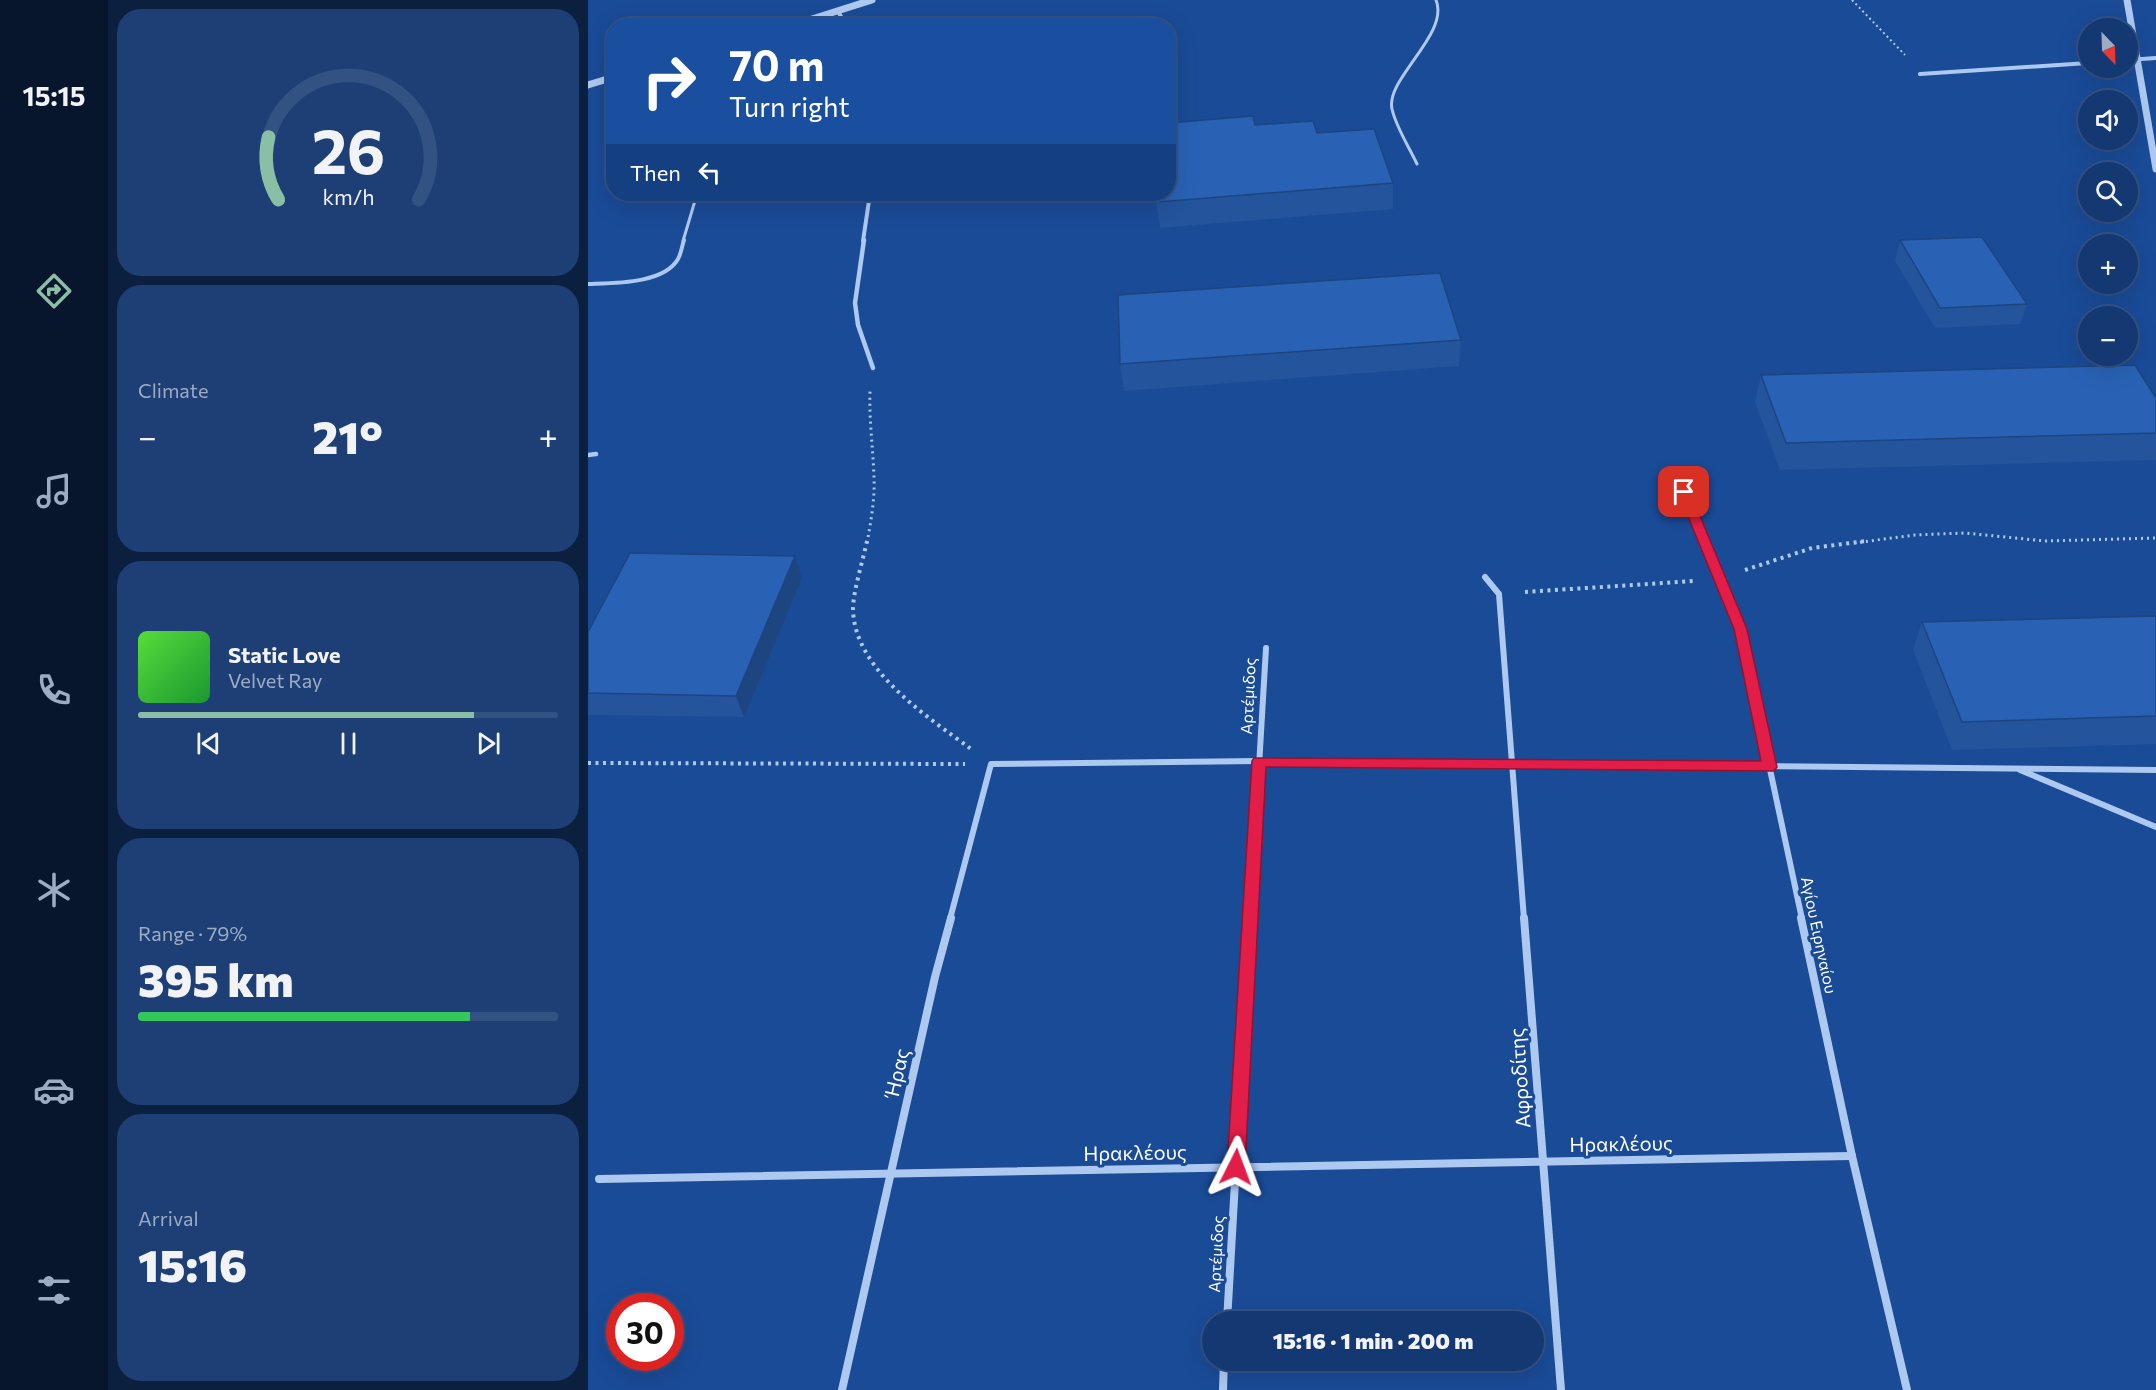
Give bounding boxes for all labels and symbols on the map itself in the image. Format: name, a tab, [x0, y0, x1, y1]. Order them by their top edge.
north arrow	[2078, 18, 2138, 78]
pin	[1658, 466, 1709, 517]
street label: Αρτέμιδος	[1236, 657, 1259, 735]
street label: Αγίου Ειρηναίου	[1798, 875, 1841, 995]
street label: Αφροδίτης	[1504, 1027, 1534, 1129]
street label: Ήρας	[878, 1046, 913, 1102]
street label: Ηρακλέους	[1569, 1130, 1673, 1156]
position arrow	[1204, 1135, 1268, 1199]
street label: Ηρακλέους	[1083, 1139, 1187, 1165]
street label: Αρτέμιδος	[1204, 1215, 1227, 1293]
speed limit sign: 30	[606, 1293, 684, 1371]

